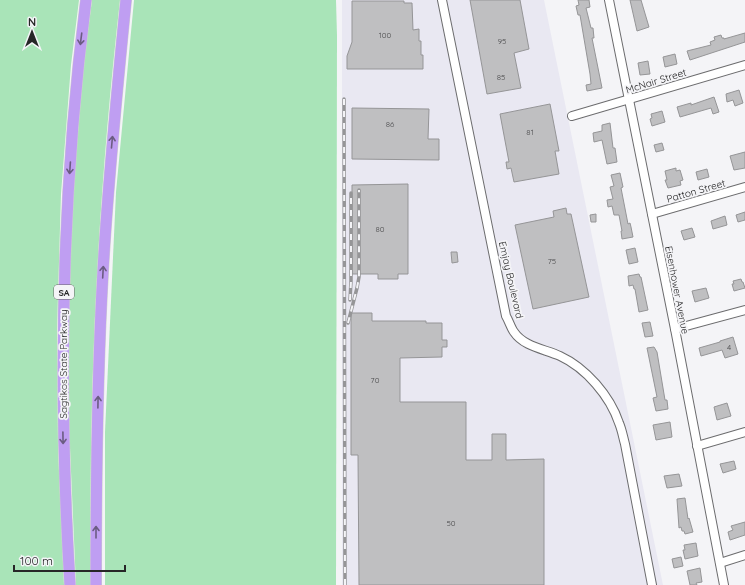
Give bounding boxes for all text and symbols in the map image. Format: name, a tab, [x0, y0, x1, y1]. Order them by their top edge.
north arrow	[12, 12, 52, 52]
text: N	[28, 15, 36, 29]
house number: 100	[379, 30, 391, 40]
one-way arrow	[77, 32, 85, 45]
house number: 95	[498, 36, 506, 46]
street label: McNair Street	[624, 65, 689, 96]
house number: 85	[497, 72, 505, 82]
house number: 86	[386, 119, 395, 129]
house number: 81	[526, 127, 534, 137]
one-way arrow	[109, 136, 116, 149]
one-way arrow	[66, 161, 73, 174]
street label: Patton Street	[665, 176, 727, 206]
house number: 80	[375, 224, 385, 234]
street label: Emjay Boulevard	[496, 240, 526, 320]
street label: Eisenhower Avenue	[662, 245, 692, 336]
house number: 75	[548, 256, 556, 266]
one-way arrow	[100, 266, 107, 279]
road number: SA	[54, 285, 74, 299]
street label: Sagtikos State Parkway	[57, 309, 70, 419]
house number: 4	[727, 342, 731, 352]
house number: 70	[371, 375, 380, 385]
one-way arrow	[94, 396, 102, 409]
one-way arrow	[59, 431, 67, 444]
house number: 50	[446, 518, 456, 528]
one-way arrow	[92, 526, 100, 539]
scale bar	[14, 547, 125, 573]
text: 100 m	[20, 553, 53, 568]

